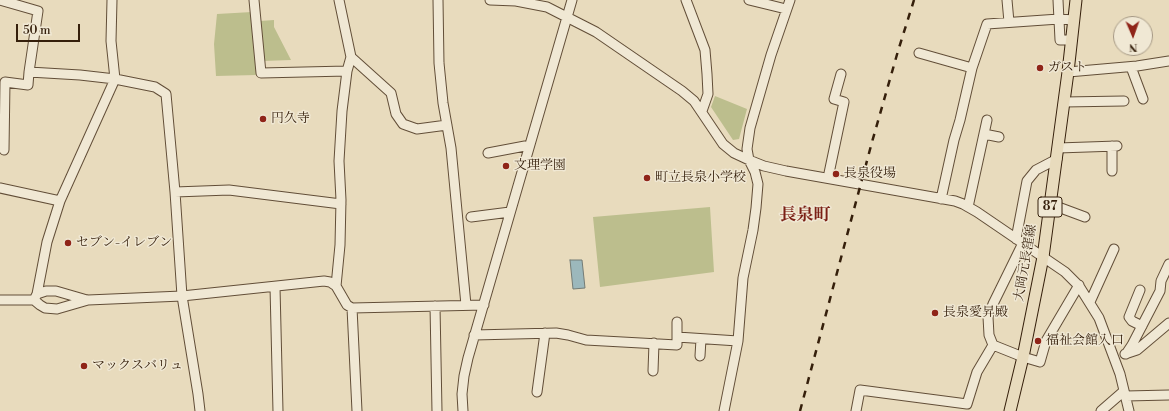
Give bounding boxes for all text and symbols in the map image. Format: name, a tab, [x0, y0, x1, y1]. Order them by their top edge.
scale bar	[18, 16, 82, 42]
north arrow	[1113, 16, 1153, 56]
text: 50 m	[23, 23, 51, 38]
text: N	[1129, 40, 1138, 54]
place label: ガスト	[1048, 60, 1087, 76]
marker: ガスト	[1035, 63, 1045, 73]
place label: 円久寺	[271, 111, 310, 127]
marker: 円久寺	[258, 114, 268, 124]
place label: 文理学園	[514, 158, 566, 174]
marker: 文理学園	[501, 161, 511, 171]
place label: 長泉役場	[844, 166, 896, 182]
marker: 長泉役場	[831, 169, 841, 179]
place label: 町立長泉小学校	[655, 170, 746, 186]
marker: 町立長泉小学校	[642, 173, 652, 183]
road number: 87	[1038, 197, 1062, 217]
district label: 長泉町	[780, 206, 830, 226]
street label: 大岡元長窪線	[1012, 223, 1040, 303]
place label: セブン-イレブン	[76, 235, 172, 251]
marker: セブン-イレブン	[63, 238, 73, 248]
place label: 長泉愛昇殿	[943, 305, 1008, 321]
marker: 長泉愛昇殿	[930, 308, 940, 318]
place label: 福祉会館入口	[1046, 333, 1124, 349]
marker: 福祉会館入口	[1033, 336, 1043, 346]
place label: マックスバリュ	[92, 358, 183, 374]
marker: マックスバリュ	[79, 361, 89, 371]

